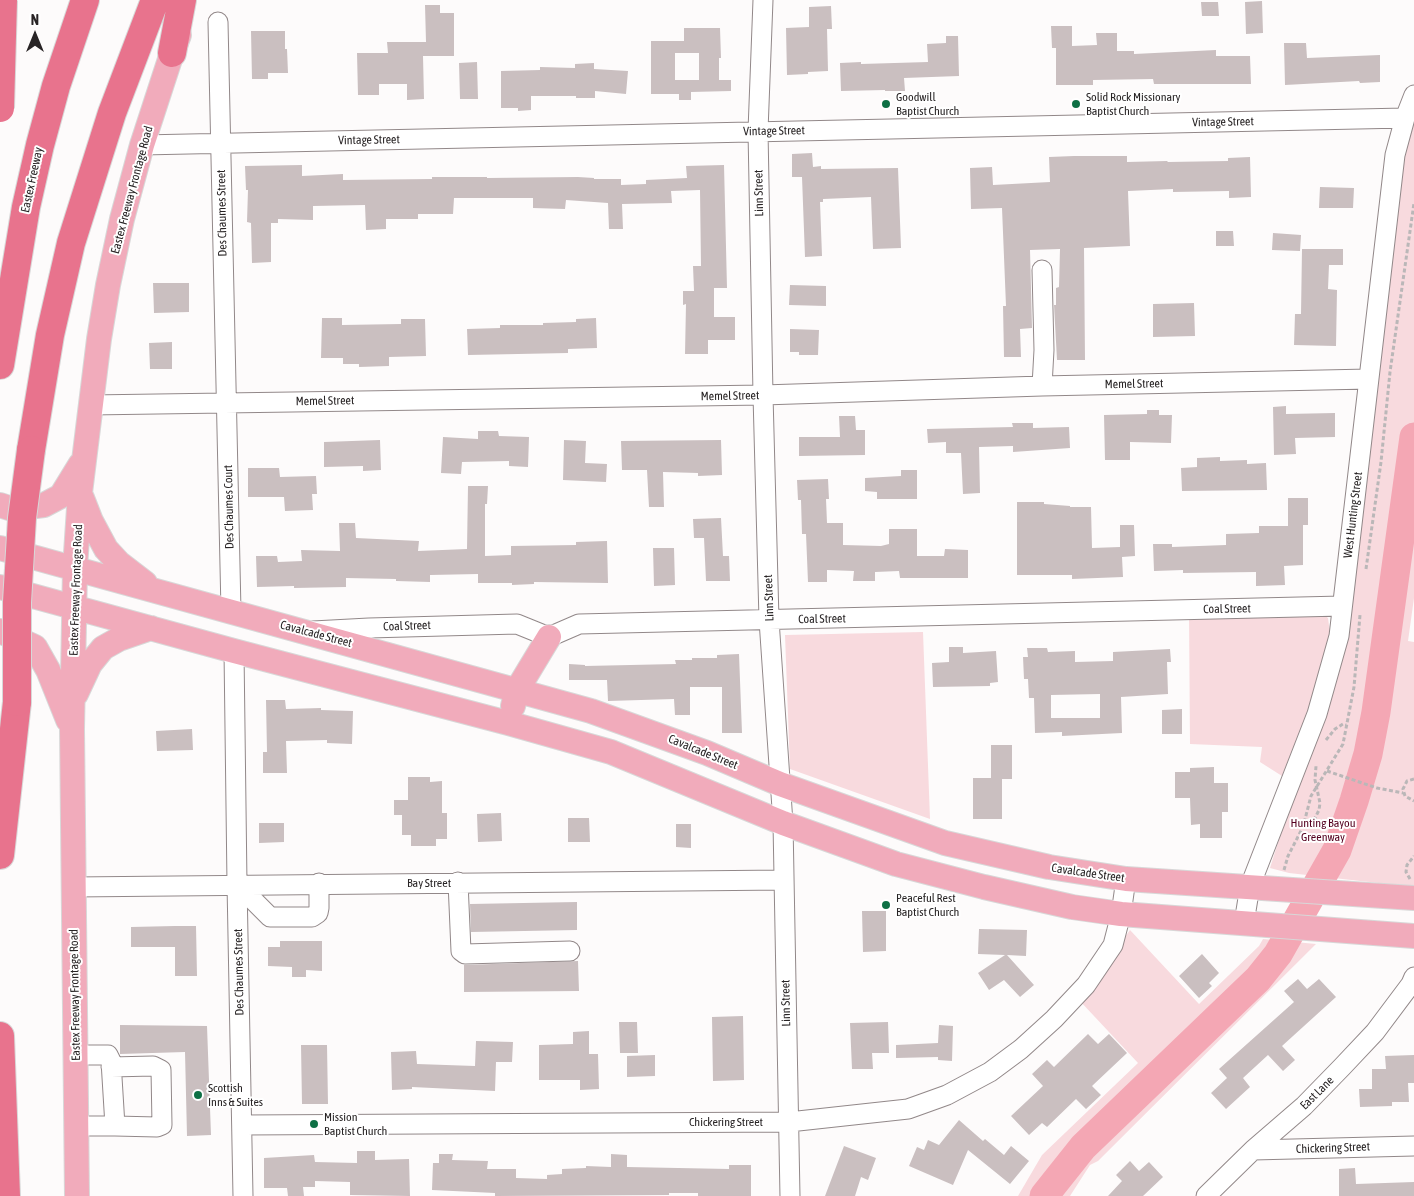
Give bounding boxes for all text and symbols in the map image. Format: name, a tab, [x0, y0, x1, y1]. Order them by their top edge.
north arrow	[10, 10, 60, 60]
text: N	[31, 12, 39, 28]
place label: Goodwill Baptist Church	[896, 90, 959, 118]
place label: Solid Rock Missionary Baptist Church	[1086, 90, 1181, 118]
marker: Goodwill Baptist Church	[880, 98, 892, 110]
marker: Solid Rock Missionary Baptist Church	[1070, 98, 1082, 110]
street label: Vintage Street	[1192, 114, 1254, 130]
street label: Vintage Street	[743, 123, 805, 139]
street label: Eastex Freeway Frontage Road	[108, 125, 156, 255]
street label: Vintage Street	[338, 132, 400, 148]
street label: Eastex Freeway	[18, 146, 46, 214]
street label: Des Chaumes Street	[214, 169, 230, 257]
street label: Linn Street	[751, 169, 767, 217]
street label: Memel Street	[1105, 376, 1163, 392]
street label: Memel Street	[701, 388, 759, 404]
street label: Memel Street	[296, 393, 354, 409]
street label: Des Chaumes Court	[221, 465, 237, 549]
street label: West Hunting Street	[1341, 471, 1365, 559]
street label: Eastex Freeway Frontage Road	[67, 524, 85, 656]
street label: Linn Street	[761, 574, 777, 622]
street label: Coal Street	[1203, 601, 1251, 617]
street label: Coal Street	[798, 611, 846, 627]
street label: Cavalcade Street	[279, 618, 353, 650]
street label: Coal Street	[383, 618, 431, 634]
street label: Cavalcade Street	[666, 732, 740, 772]
park label: Hunting Bayou Greenway	[1291, 816, 1355, 844]
street label: Cavalcade Street	[1051, 861, 1125, 885]
street label: Bay Street	[407, 876, 451, 890]
place label: Peaceful Rest Baptist Church	[896, 891, 959, 919]
marker: Peaceful Rest Baptist Church	[880, 899, 892, 911]
street label: Des Chaumes Street	[231, 928, 247, 1016]
street label: Eastex Freeway Frontage Road	[67, 929, 83, 1061]
street label: Linn Street	[778, 979, 794, 1027]
street label: East Lane	[1297, 1073, 1337, 1113]
place label: Scottish Inns & Suites	[208, 1081, 263, 1109]
marker: Scottish Inns & Suites	[192, 1089, 204, 1101]
place label: Mission Baptist Church	[324, 1110, 387, 1138]
street label: Chickering Street	[689, 1115, 763, 1129]
marker: Mission Baptist Church	[308, 1118, 320, 1130]
street label: Chickering Street	[1296, 1140, 1370, 1156]

